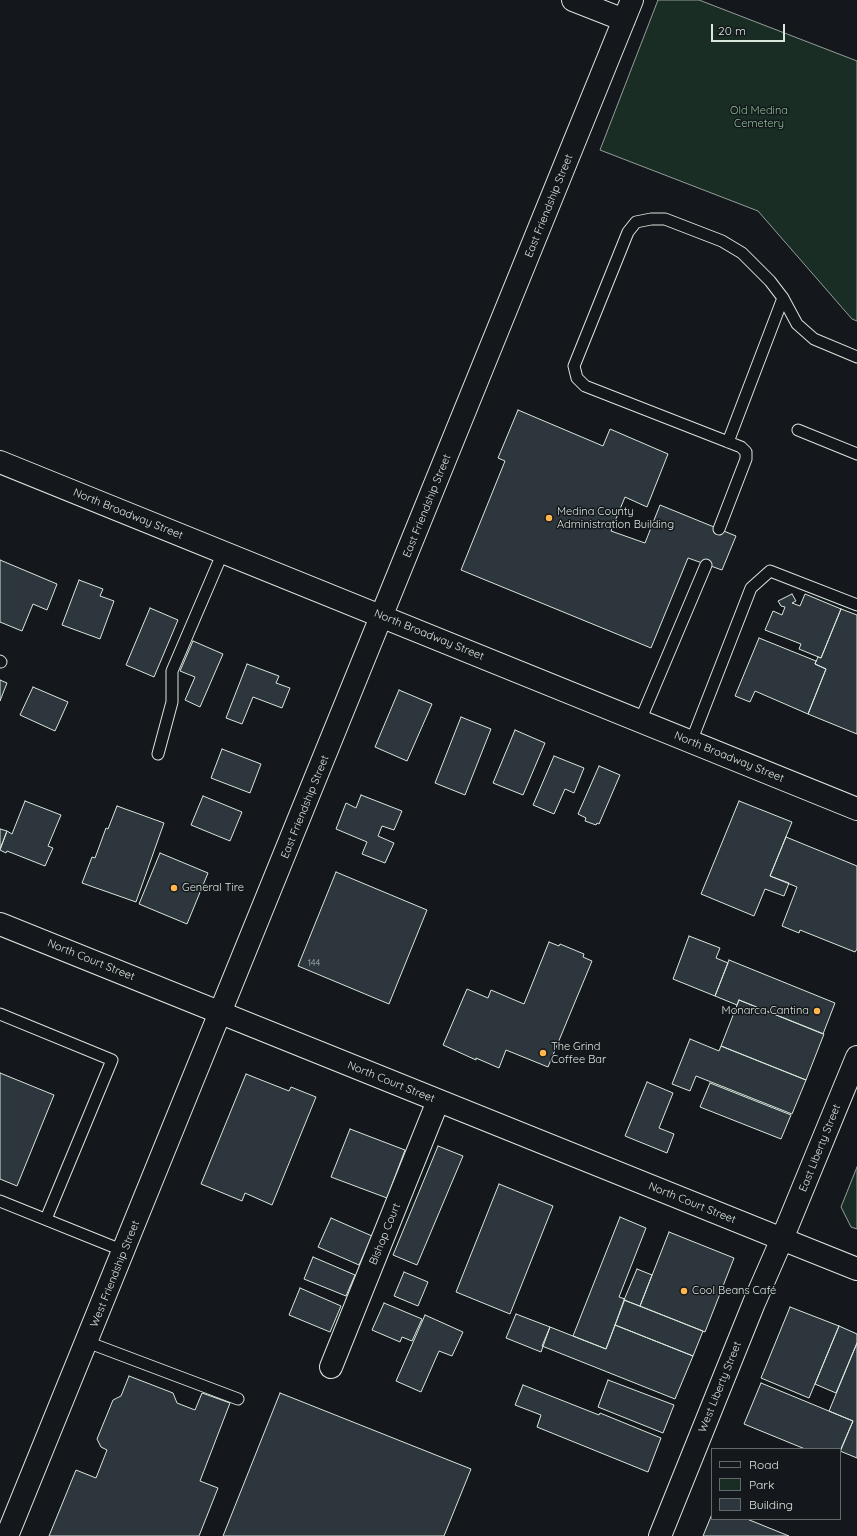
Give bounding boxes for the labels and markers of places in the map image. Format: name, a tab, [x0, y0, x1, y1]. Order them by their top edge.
place label: Medina County Administration Building	[557, 505, 674, 531]
marker: Medina County Administration Building	[544, 513, 554, 523]
place label: General Tire	[182, 881, 244, 895]
marker: General Tire	[169, 883, 179, 893]
place label: Monarca Cantina	[722, 1004, 809, 1018]
marker: Monarca Cantina	[812, 1006, 822, 1016]
place label: The Grind Coffee Bar	[551, 1040, 606, 1066]
marker: The Grind Coffee Bar	[538, 1048, 548, 1058]
place label: Cool Beans Café	[692, 1284, 776, 1298]
marker: Cool Beans Café	[679, 1286, 689, 1296]

